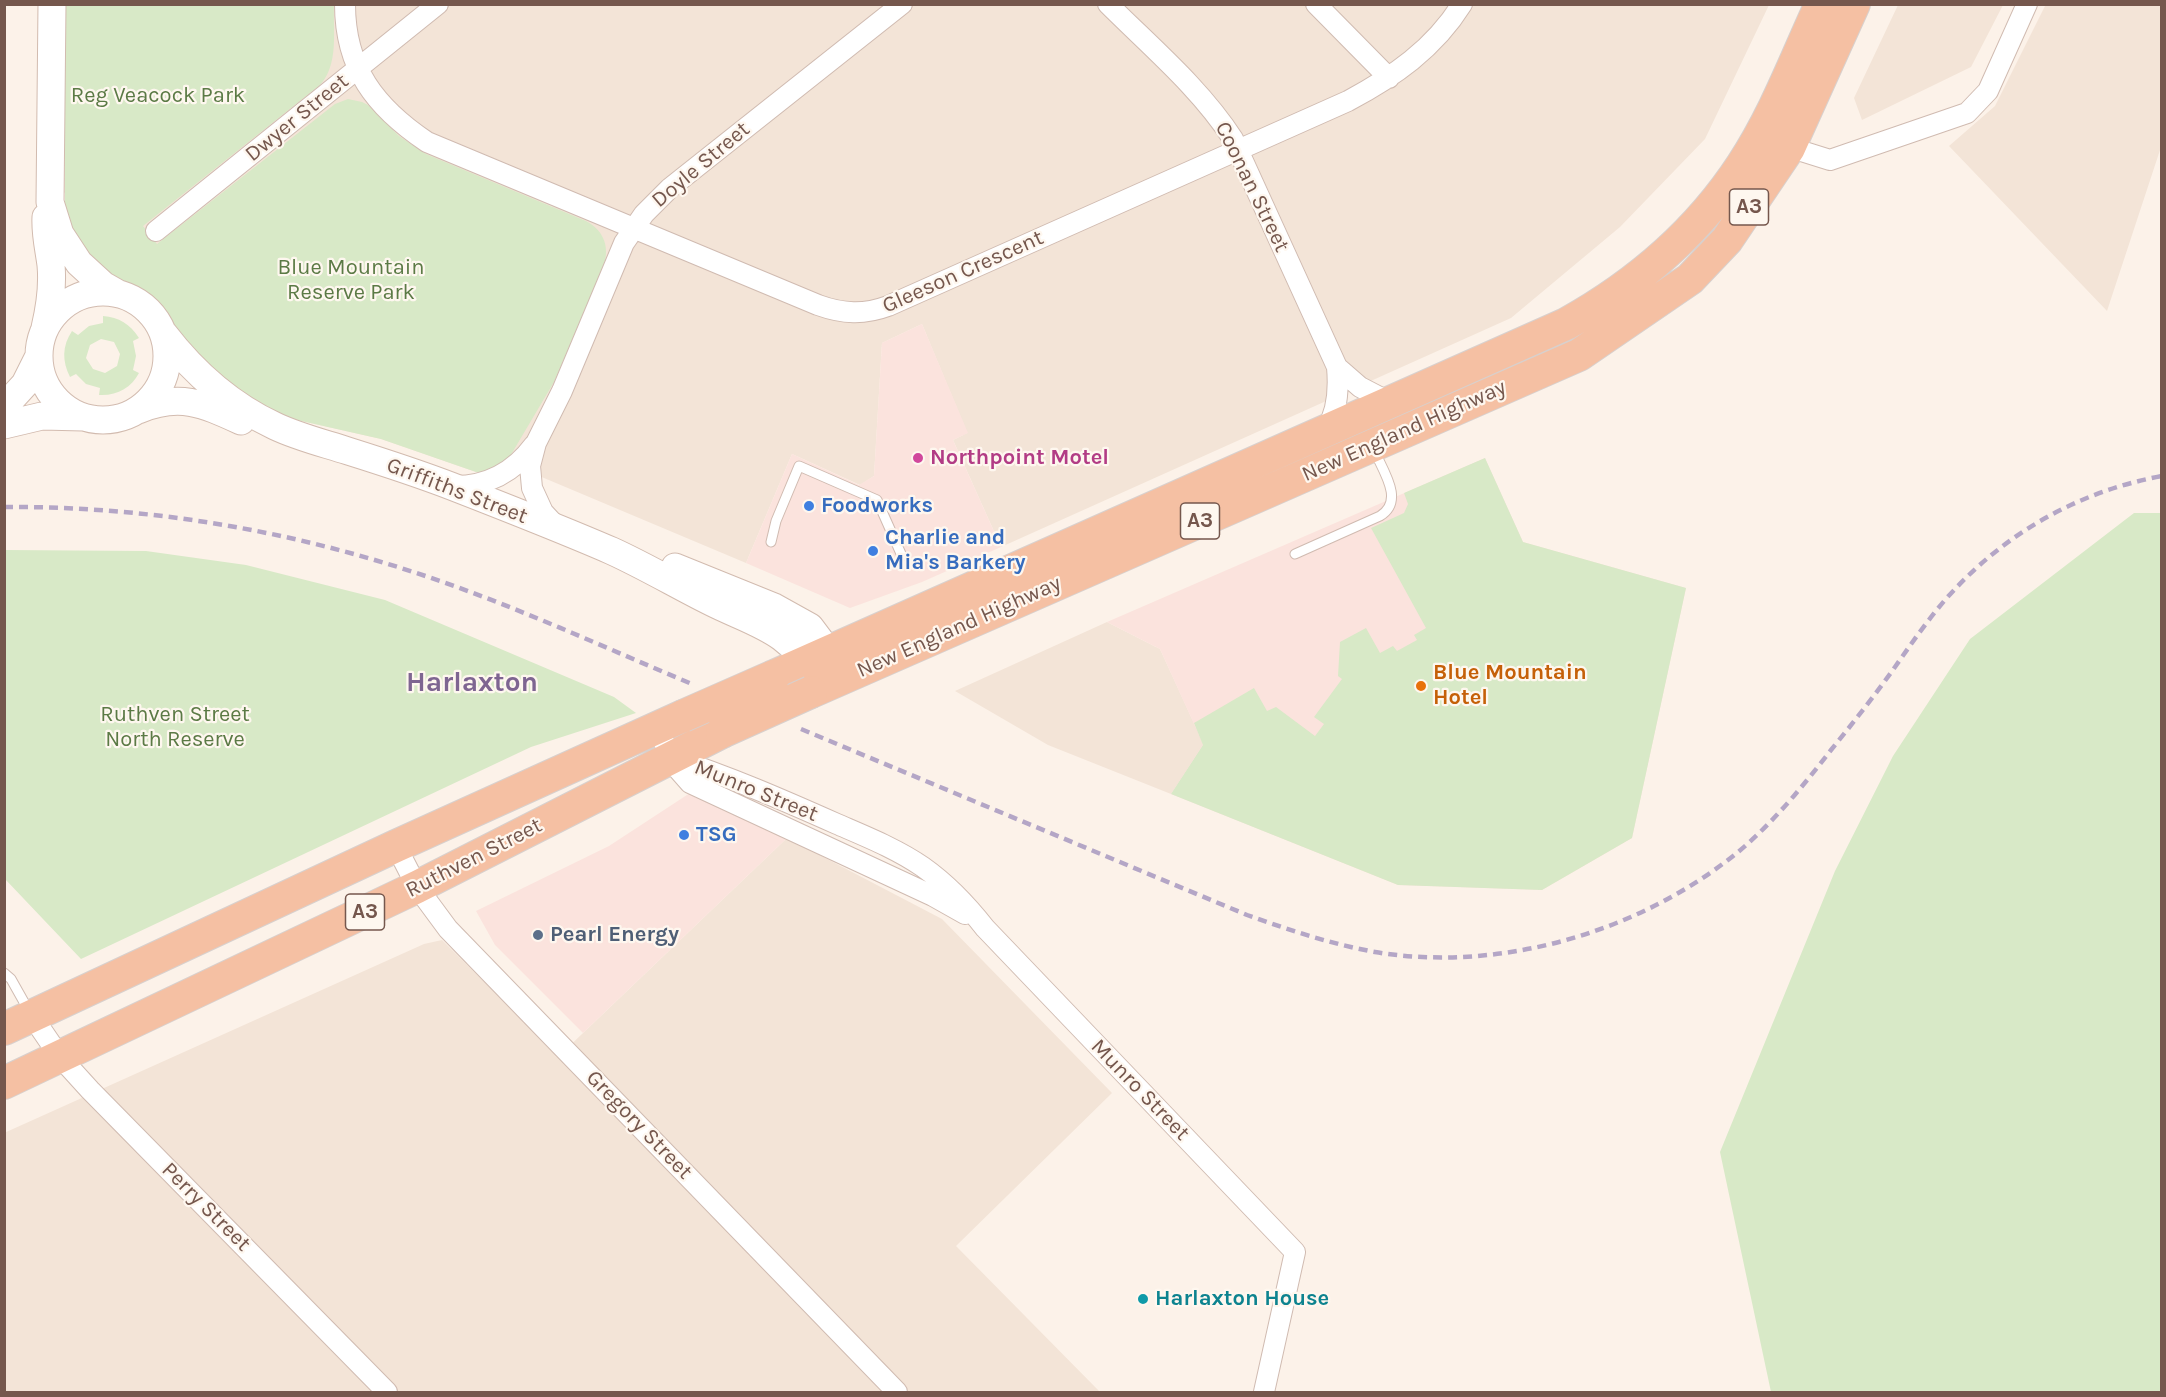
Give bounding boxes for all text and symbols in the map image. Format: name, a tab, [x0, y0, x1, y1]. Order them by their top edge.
street label: Dwyer Street	[240, 68, 354, 168]
park label: Reg Veacock Park	[71, 83, 245, 109]
street label: Doyle Street	[647, 116, 755, 214]
street label: Coonan Street	[1209, 117, 1295, 257]
road number: A3	[1730, 189, 1768, 225]
street label: Gleeson Crescent	[878, 225, 1048, 319]
park label: Blue Mountain Reserve Park	[277, 255, 425, 306]
street label: New England Highway	[1298, 374, 1510, 488]
place label: Northpoint Motel	[930, 445, 1109, 471]
marker: Northpoint Motel	[911, 451, 925, 465]
street label: Griffiths Street	[383, 452, 531, 530]
place label: Foodworks	[821, 493, 933, 519]
marker: Foodworks	[802, 499, 816, 513]
road number: A3	[1180, 503, 1220, 539]
place label: Charlie and Mia's Barkery	[885, 525, 1026, 576]
marker: Charlie and Mia's Barkery	[866, 544, 880, 558]
street label: New England Highway	[853, 570, 1065, 684]
place label: Blue Mountain Hotel	[1433, 660, 1587, 712]
district label: Harlaxton	[406, 666, 538, 700]
marker: Blue Mountain Hotel	[1414, 679, 1428, 693]
park label: Ruthven Street North Reserve	[100, 702, 250, 754]
street label: Munro Street	[690, 754, 822, 828]
street label: Ruthven Street	[401, 812, 547, 904]
place label: TSG	[696, 822, 737, 848]
marker: TSG	[677, 828, 691, 842]
road number: A3	[346, 894, 385, 930]
place label: Pearl Energy	[550, 922, 679, 948]
marker: Pearl Energy	[531, 928, 545, 942]
street label: Munro Street	[1085, 1034, 1195, 1146]
street label: Gregory Street	[580, 1065, 698, 1185]
street label: Perry Street	[156, 1157, 256, 1257]
place label: Harlaxton House	[1155, 1286, 1329, 1312]
marker: Harlaxton House	[1136, 1292, 1150, 1306]

